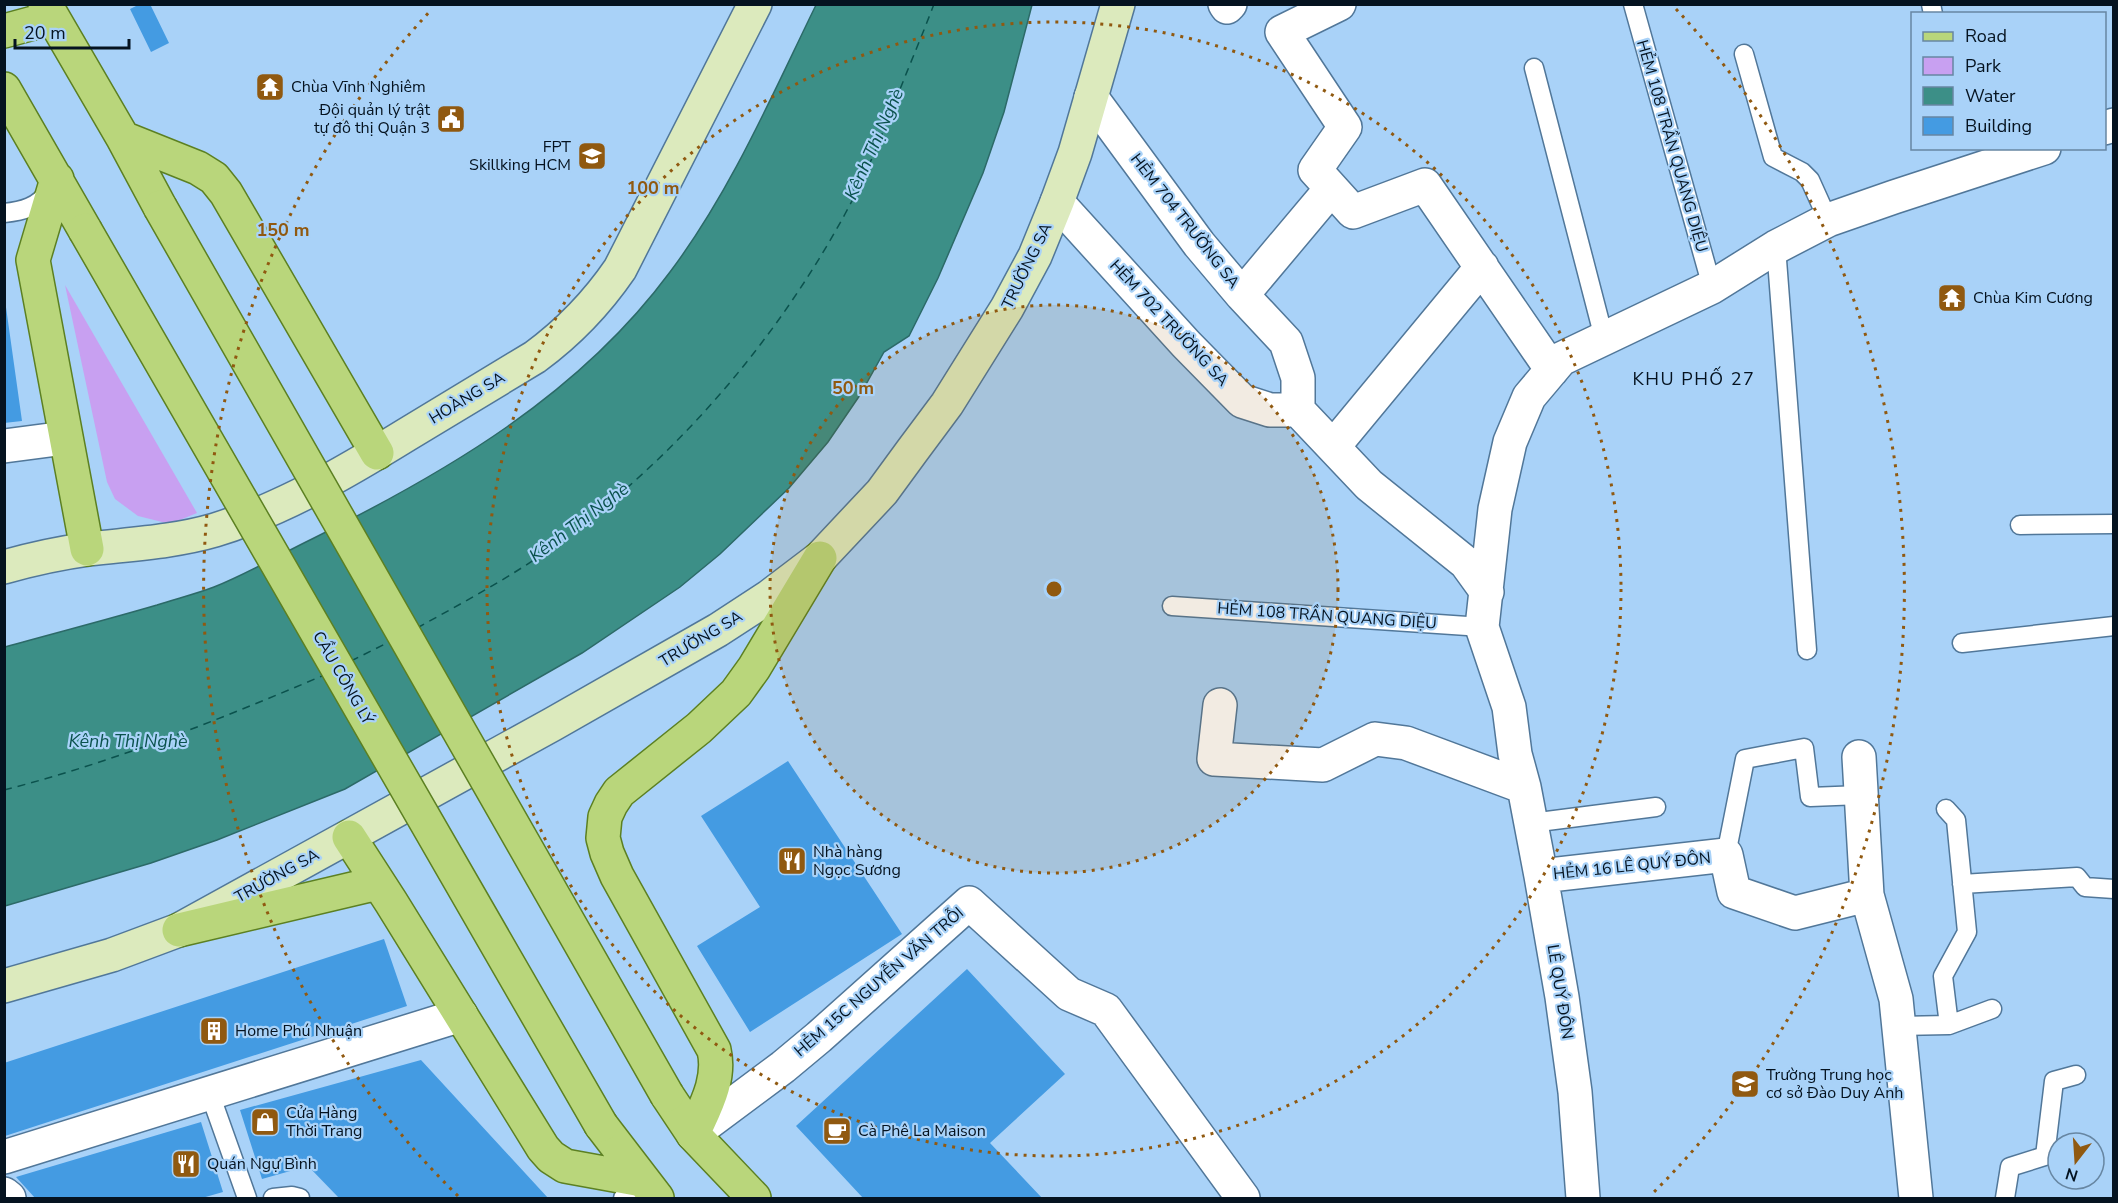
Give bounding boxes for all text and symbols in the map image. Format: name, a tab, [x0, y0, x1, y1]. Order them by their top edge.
scale bar	[15, 12, 129, 50]
legend	[1911, 12, 2106, 150]
text: 20 m	[24, 21, 66, 45]
text: Road	[1965, 24, 2007, 48]
street label: HẺM 108 TRẦN QUANG DIỆU	[1631, 37, 1714, 255]
text: Park	[1965, 54, 2002, 78]
temple icon: Chùa Vĩnh Nghiêm	[254, 71, 286, 103]
place label: Chùa Vĩnh Nghiêm	[291, 76, 426, 98]
water label: Kênh Thị Nghè	[839, 84, 909, 203]
text: Water	[1965, 84, 2016, 108]
place label: Đội quản lý trật tự đô thị Quận 3	[314, 99, 430, 139]
public building icon: Đội quản lý trật tự đô thị Quận 3	[435, 103, 467, 135]
text: Building	[1965, 114, 2032, 138]
place label: FPT Skillking HCM	[469, 136, 571, 176]
school or university icon: FPT Skillking HCM	[576, 140, 608, 172]
street label: HẺM 704 TRƯỜNG SA	[1125, 149, 1245, 293]
text: 100 m	[626, 176, 680, 200]
text: 150 m	[256, 218, 310, 242]
street label: TRƯỜNG SA	[997, 219, 1057, 313]
street label: HẺM 702 TRƯỜNG SA	[1105, 255, 1234, 391]
temple icon: Chùa Kim Cương	[1936, 282, 1968, 314]
place label: Chùa Kim Cương	[1973, 287, 2093, 309]
district label: KHU PHỐ 27	[1633, 366, 1755, 391]
street label: HOÀNG SA	[425, 367, 509, 429]
text: 50 m	[832, 376, 874, 400]
water label: Kênh Thị Nghè	[524, 476, 634, 567]
centre of rings	[1044, 579, 1064, 599]
street label: HẺM 108 TRẦN QUANG DIỆU	[1217, 596, 1438, 635]
street label: TRƯỜNG SA	[655, 605, 747, 672]
street label: CẦU CÔNG LÝ	[307, 627, 380, 729]
water label: Kênh Thị Nghè	[68, 729, 188, 753]
place label: Nhà hàng Ngọc Sương	[813, 841, 901, 881]
street label: TRƯỜNG SA	[231, 844, 323, 908]
restaurant icon: Nhà hàng Ngọc Sương	[776, 845, 808, 877]
street label: HẺM 16 LÊ QUÝ ĐÔN	[1552, 847, 1712, 885]
street label: HẺM 15C NGUYỄN VĂN TRỖI	[789, 901, 968, 1062]
street label: LÊ QUÝ ÐÔN	[1542, 943, 1578, 1041]
building icon: Home Phú Nhuận	[198, 1015, 230, 1047]
place label: Home Phú Nhuận	[235, 1020, 362, 1042]
place label: Trường Trung học cơ sở Đào Duy Anh	[1766, 1064, 1903, 1104]
school or university icon: Trường Trung học cơ sở Đào Duy Anh	[1729, 1068, 1761, 1100]
place label: Cửa Hàng Thời Trang	[286, 1102, 362, 1142]
shop icon: Cửa Hàng Thời Trang	[249, 1106, 281, 1138]
cafe icon: Cà Phê La Maison	[821, 1115, 853, 1147]
place label: Cà Phê La Maison	[858, 1120, 986, 1142]
north arrow	[2046, 1131, 2106, 1191]
restaurant icon: Quán Ngự Bình	[170, 1148, 202, 1180]
place label: Quán Ngự Bình	[207, 1153, 317, 1175]
text: N	[2063, 1162, 2081, 1187]

